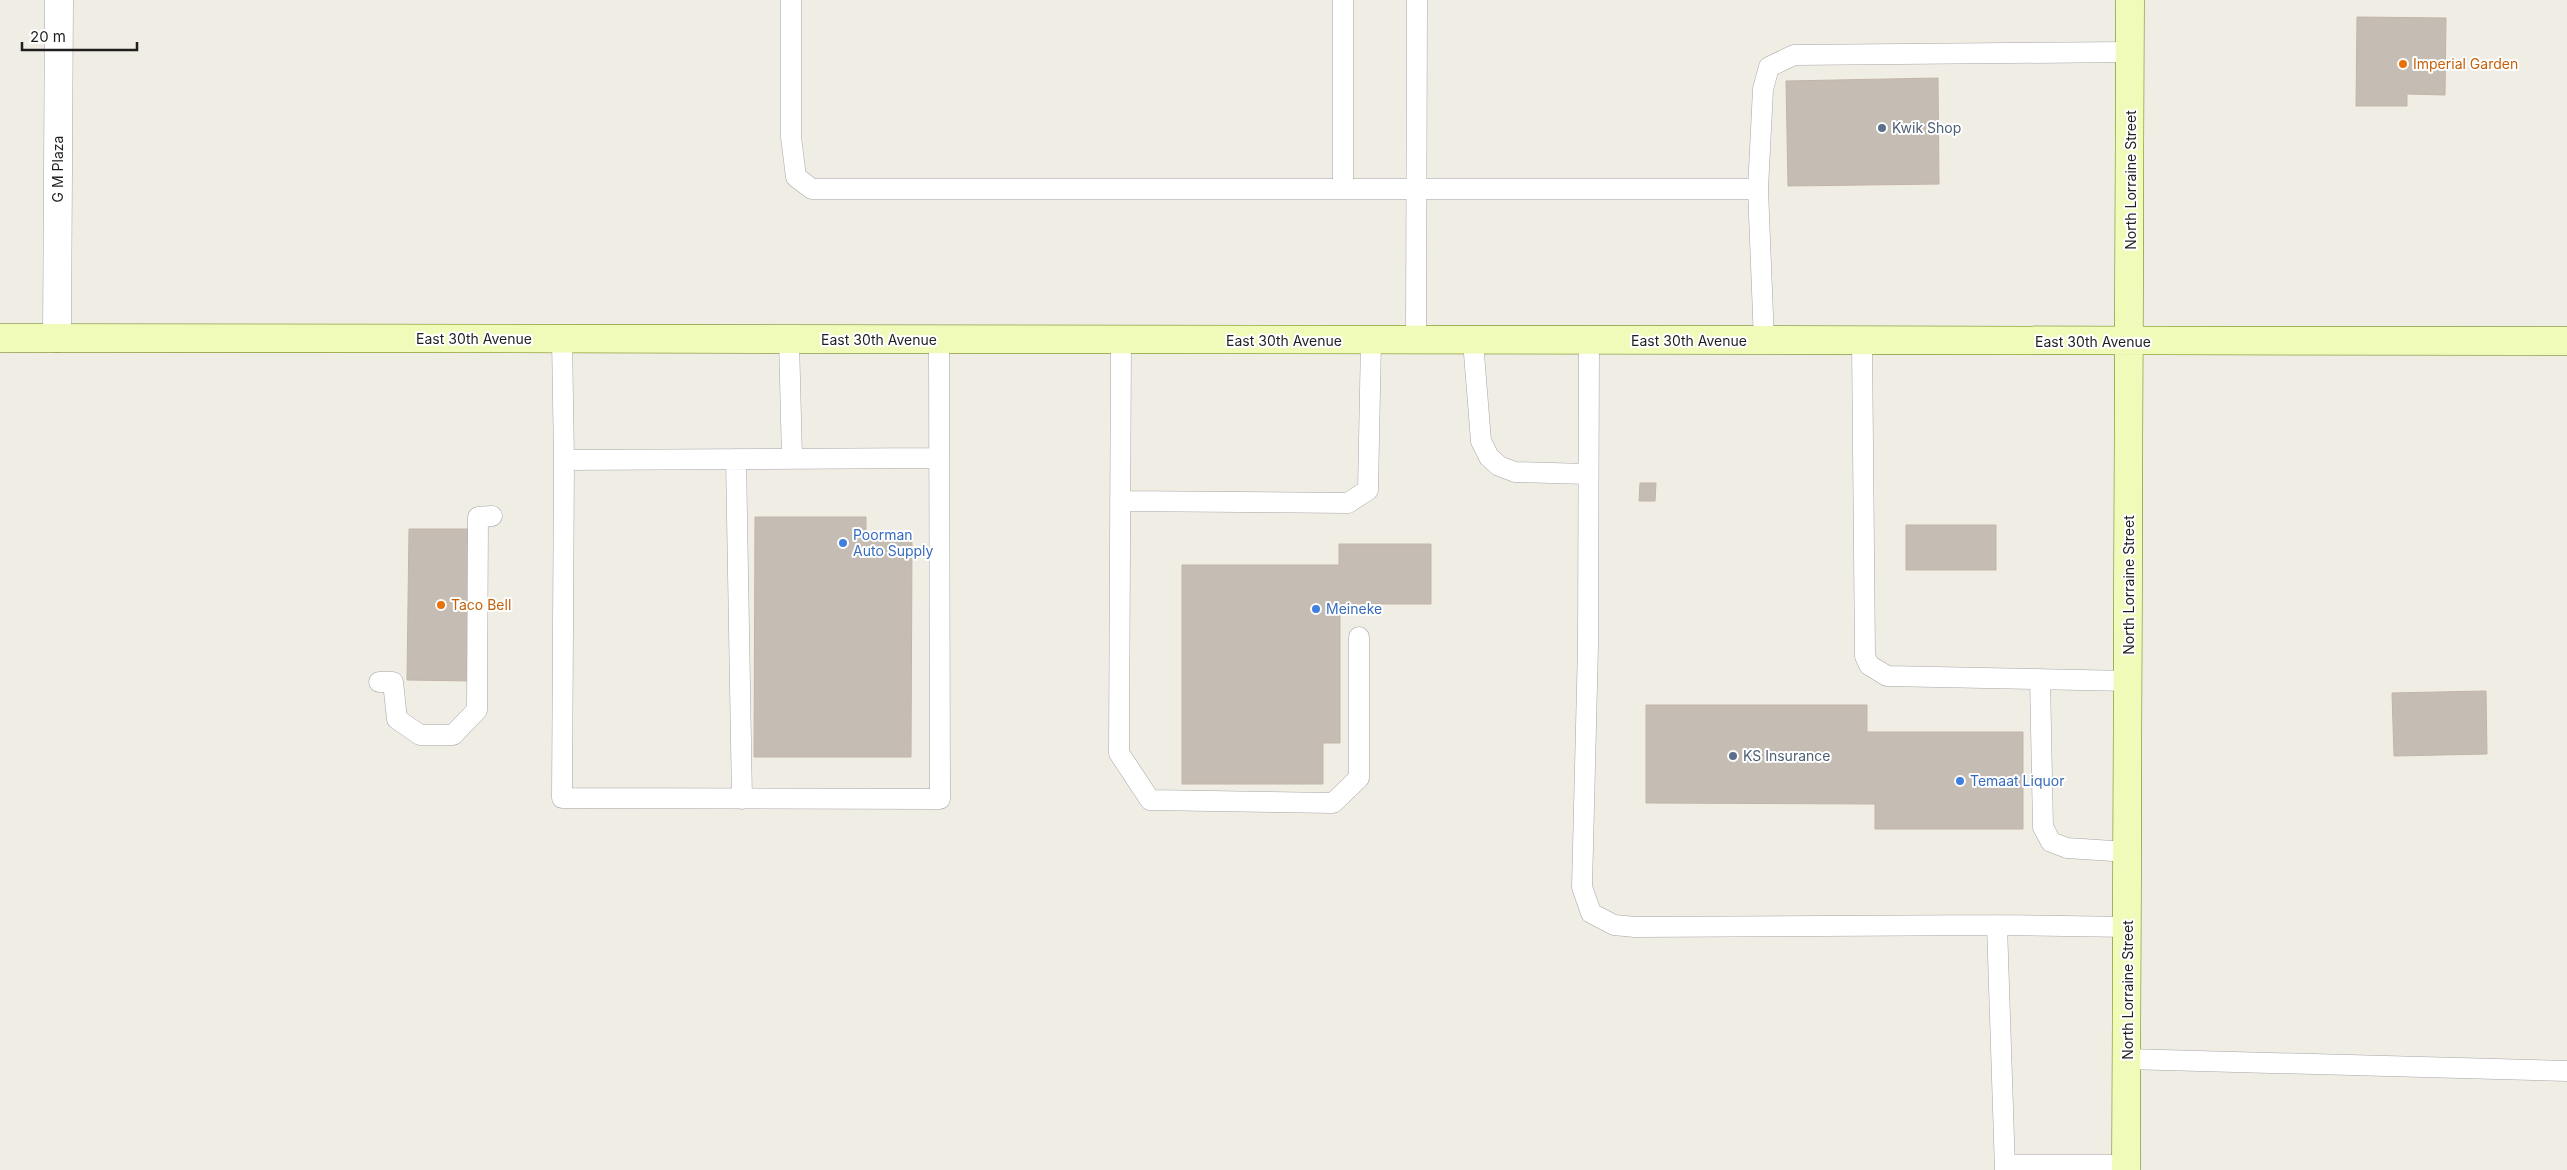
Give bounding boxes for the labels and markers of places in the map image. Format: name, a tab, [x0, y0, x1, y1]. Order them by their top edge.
place label: Imperial Garden	[2413, 55, 2518, 72]
marker: Imperial Garden	[2397, 58, 2409, 70]
place label: Kwik Shop	[1892, 119, 1961, 136]
marker: Kwik Shop	[1876, 122, 1888, 134]
place label: Poorman Auto Supply	[853, 526, 934, 559]
marker: Poorman Auto Supply	[837, 537, 849, 549]
place label: Taco Bell	[451, 596, 511, 613]
marker: Taco Bell	[435, 599, 447, 611]
place label: Meineke	[1326, 600, 1382, 617]
marker: Meineke	[1310, 603, 1322, 615]
place label: KS Insurance	[1743, 747, 1830, 764]
marker: KS Insurance	[1727, 750, 1739, 762]
place label: Temaat Liquor	[1970, 772, 2064, 789]
marker: Temaat Liquor	[1954, 775, 1966, 787]

